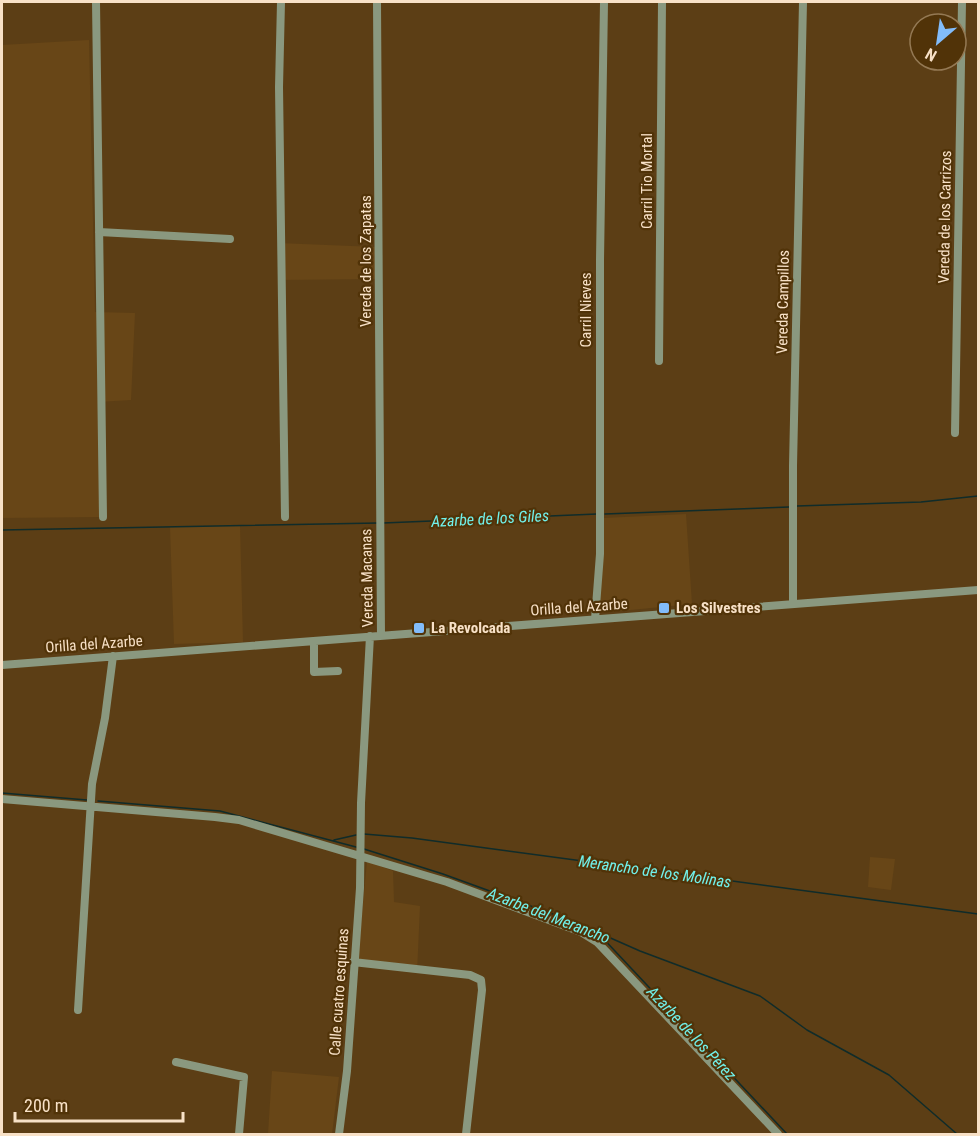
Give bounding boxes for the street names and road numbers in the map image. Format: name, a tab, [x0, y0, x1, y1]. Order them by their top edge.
street label: Carril Tio Mortal	[638, 133, 656, 229]
street label: Vereda de los Carrizos	[935, 150, 955, 284]
street label: Vereda de los Zapatas	[357, 195, 375, 327]
street label: Vereda Campillos	[773, 250, 793, 354]
street label: Carril Nieves	[577, 272, 595, 348]
street label: Vereda Macanas	[357, 528, 377, 627]
street label: Orilla del Azarbe	[530, 595, 628, 619]
street label: Orilla del Azarbe	[45, 632, 143, 656]
street label: Calle cuatro esquinas	[326, 928, 352, 1056]

